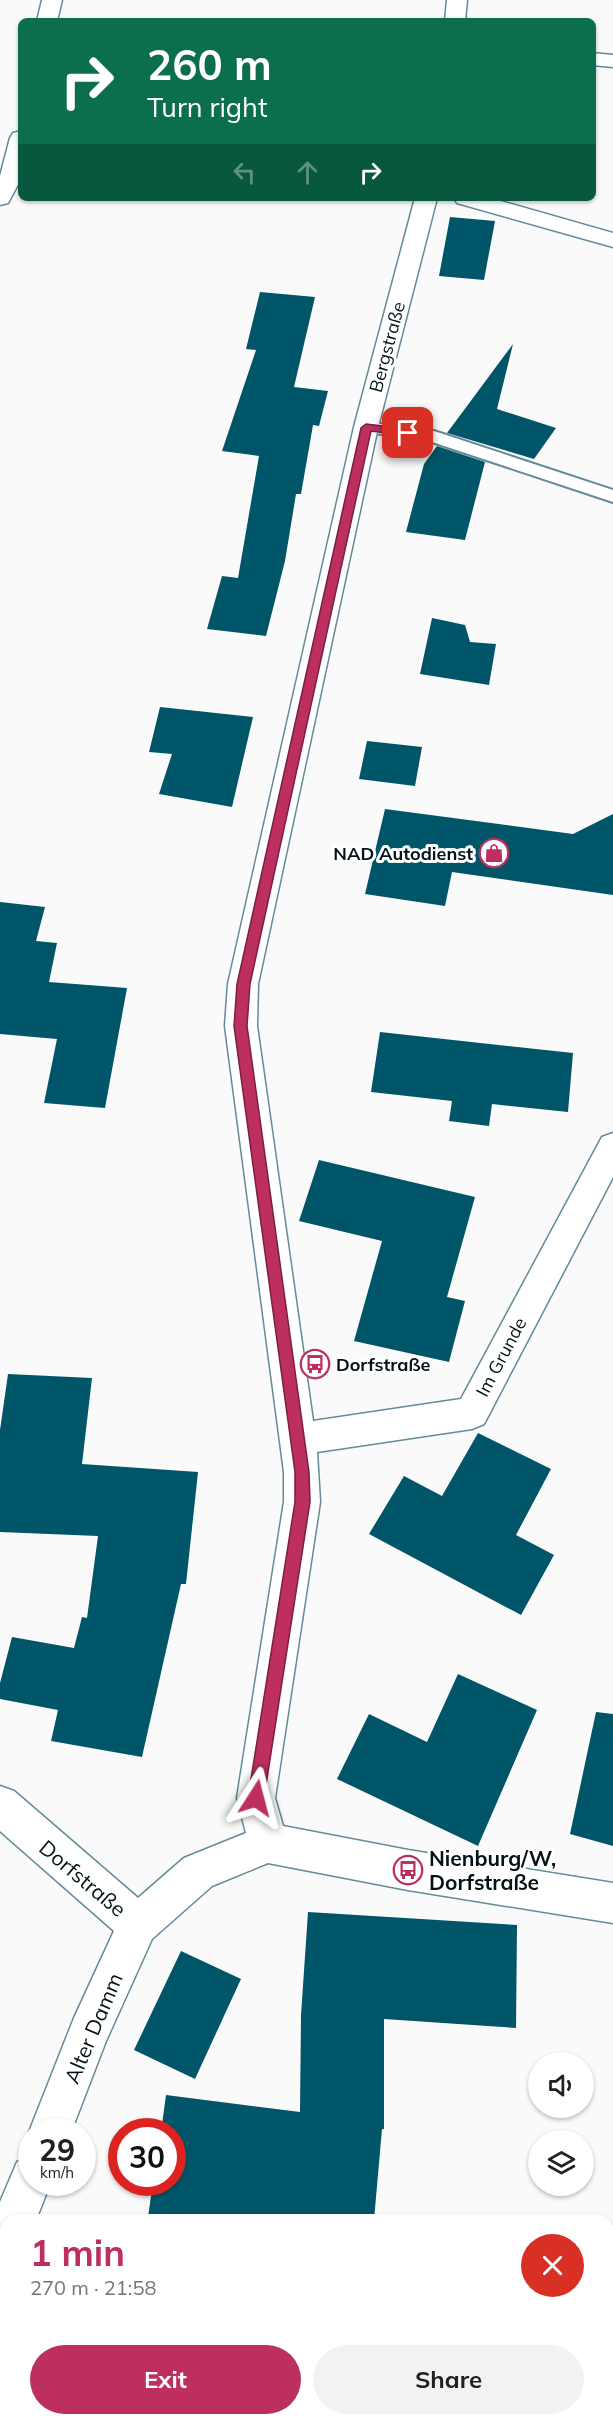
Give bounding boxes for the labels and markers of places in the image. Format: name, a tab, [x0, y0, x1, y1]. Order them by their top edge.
pin	[382, 407, 433, 458]
shop icon: NAD Autodienst	[478, 837, 510, 869]
place label: NAD Autodienst	[333, 842, 473, 865]
bus stop icon: Dorfstraße	[299, 1348, 331, 1380]
place label: Dorfstraße	[336, 1353, 431, 1376]
place label: Nienburg/W, Dorfstraße	[429, 1845, 556, 1895]
bus stop icon: Nienburg/W, Dorfstraße	[392, 1854, 424, 1886]

